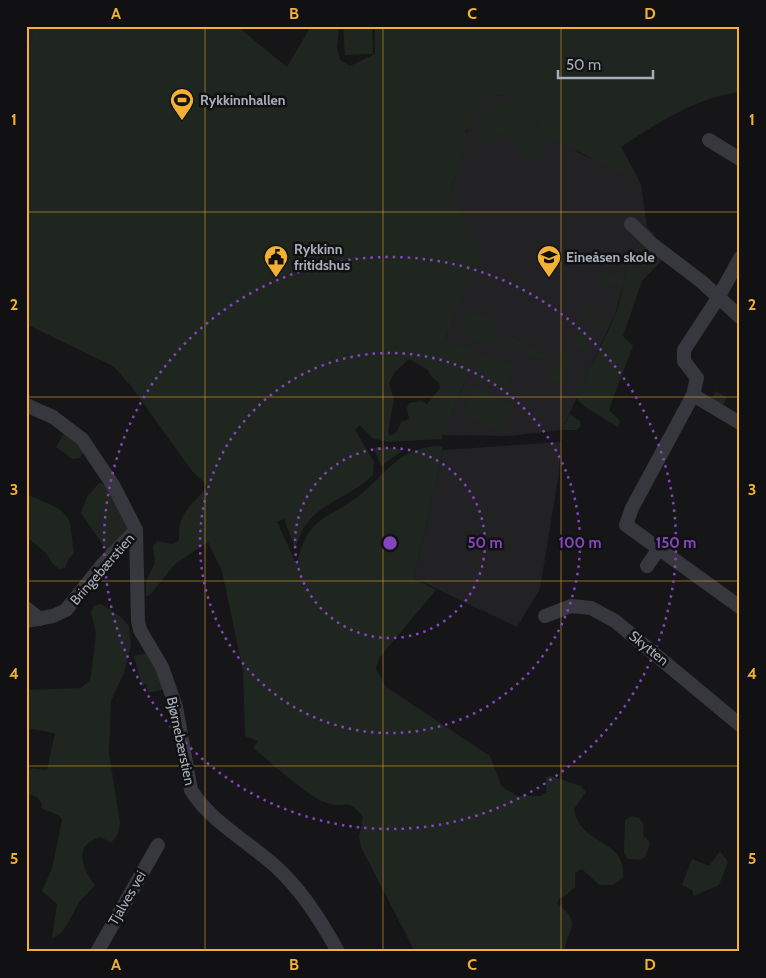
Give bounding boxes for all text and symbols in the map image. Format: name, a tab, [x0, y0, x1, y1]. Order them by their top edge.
text: A	[111, 4, 121, 23]
text: B	[289, 4, 299, 23]
text: C	[467, 4, 477, 23]
text: D	[644, 4, 656, 23]
scale bar	[558, 48, 654, 80]
text: 50 m	[566, 56, 601, 74]
sports icon: Rykkinnhallen	[169, 87, 195, 121]
place label: Rykkinnhallen	[200, 91, 285, 109]
text: 1	[11, 110, 17, 129]
text: 1	[749, 110, 755, 129]
place label: Rykkinn fritidshus	[294, 240, 350, 274]
public building icon: Rykkinn fritidshus	[263, 244, 289, 278]
school or university icon: Eineåsen skole	[536, 244, 562, 278]
place label: Eineåsen skole	[566, 248, 655, 266]
text: 2	[10, 295, 18, 314]
text: 2	[748, 295, 756, 314]
text: 3	[10, 480, 18, 499]
text: 3	[748, 480, 756, 499]
street label: Bringebærstien	[66, 529, 138, 609]
centre of rings	[381, 534, 399, 552]
text: 50 m	[467, 534, 503, 552]
text: 100 m	[558, 534, 602, 552]
text: 150 m	[656, 534, 696, 552]
street label: Skytten	[626, 627, 673, 670]
text: 4	[9, 664, 19, 683]
text: 4	[747, 664, 757, 683]
street label: Bjørnebærstien	[163, 695, 199, 787]
text: 5	[10, 849, 18, 868]
text: 5	[748, 849, 756, 868]
street label: Tjalves vei	[104, 867, 150, 928]
text: A	[111, 955, 121, 974]
text: B	[289, 955, 299, 974]
text: C	[467, 955, 477, 974]
text: D	[644, 955, 656, 974]

